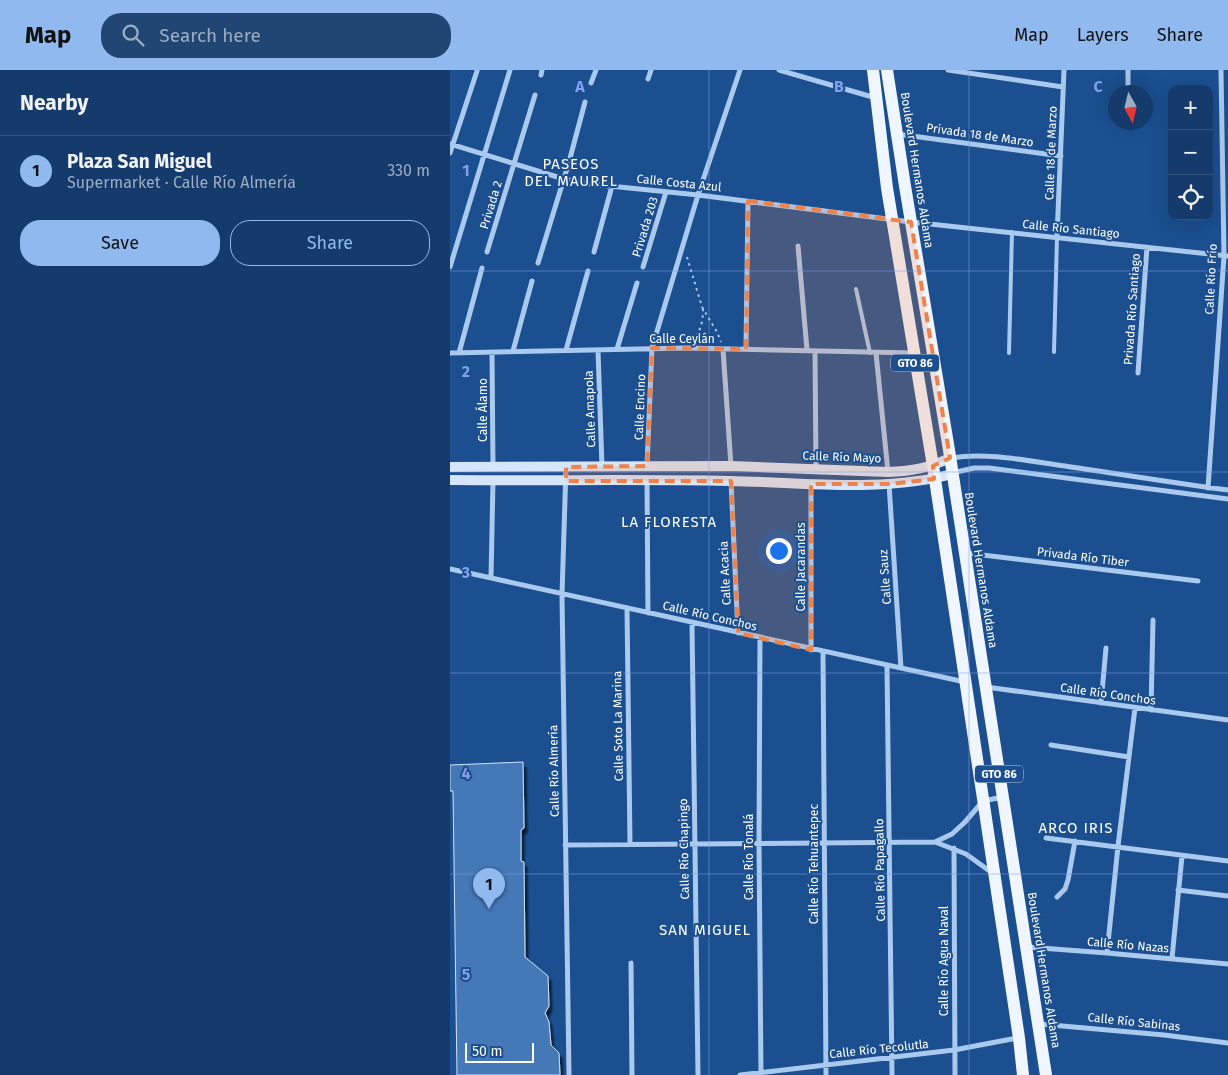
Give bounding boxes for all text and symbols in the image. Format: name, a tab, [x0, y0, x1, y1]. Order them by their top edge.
search box	[101, 13, 451, 58]
text: Map	[25, 21, 71, 49]
icon: search	[119, 21, 147, 49]
text: Search here	[159, 24, 261, 47]
text: Map	[1014, 24, 1049, 46]
text: Layers	[1077, 24, 1129, 46]
text: Share	[1157, 24, 1203, 46]
text: A	[574, 77, 585, 96]
text: B	[834, 77, 844, 96]
text: C	[1093, 77, 1103, 96]
north arrow	[1108, 85, 1153, 130]
map controls	[1168, 85, 1213, 220]
button: +	[1168, 85, 1213, 130]
text: Nearby	[20, 90, 88, 116]
street label: Boulevard Hermanos Aldama	[898, 91, 936, 249]
street label: Calle 18 de Marzo	[1042, 106, 1060, 200]
street label: Privada 18 de Marzo	[925, 121, 1035, 149]
button: −	[1168, 130, 1213, 175]
text: Plaza San Miguel	[67, 150, 212, 173]
district label: PASEOS DEL MAUREL	[524, 155, 618, 190]
text: 1	[32, 161, 40, 180]
text: 330 m	[387, 161, 430, 180]
text: 1	[462, 161, 470, 180]
street label: Calle Costa Azul	[636, 172, 723, 194]
text: Supermarket · Calle Río Almería	[67, 173, 296, 192]
button: locate	[1168, 175, 1213, 220]
street label: Privada 2	[477, 179, 505, 231]
street label: Privada 203	[629, 195, 661, 259]
street label: Calle Río Santiago	[1022, 217, 1120, 241]
button: Save	[20, 220, 220, 266]
button: Share	[230, 220, 430, 266]
street label: Calle Río Frío	[1202, 243, 1220, 315]
street label: Privada Río Santiago	[1121, 253, 1143, 365]
street label: Calle Ceylán	[649, 332, 715, 346]
road number: GTO 86	[891, 354, 939, 372]
text: 2	[462, 362, 470, 381]
street label: Calle Amapola	[582, 370, 598, 448]
street label: Calle Encino	[632, 374, 648, 440]
street label: Calle Álamo	[475, 378, 490, 442]
street label: Calle Río Mayo	[802, 449, 882, 465]
street label: Boulevard Hermanos Aldama	[962, 491, 1000, 649]
district label: LA FLORESTA	[621, 513, 717, 531]
street label: Calle Jacarandas	[794, 522, 808, 612]
your location	[766, 538, 792, 564]
street label: Calle Acacia	[716, 540, 734, 606]
street label: Privada Río Tiber	[1036, 544, 1130, 570]
street label: Calle Sauz	[876, 549, 894, 605]
text: 3	[461, 563, 470, 582]
street label: Calle Río Conchos	[661, 598, 759, 634]
street label: Calle Soto La Marina	[610, 671, 626, 781]
street label: Calle Río Conchos	[1059, 680, 1157, 708]
street label: Calle Río Almería	[546, 725, 562, 817]
text: 4	[461, 764, 471, 783]
road number: GTO 86	[975, 766, 1023, 782]
street label: Calle Río Chapingo	[676, 798, 692, 900]
street label: Calle Río Tehuantepec	[807, 804, 821, 924]
street label: Calle Río Tonalá	[742, 814, 756, 900]
street label: Calle Río Papagallo	[872, 818, 888, 922]
district label: ARCO IRIS	[1038, 819, 1114, 837]
pin: 1	[473, 868, 505, 909]
street label: Boulevard Hermanos Aldama	[1025, 891, 1063, 1049]
street label: Calle Río Agua Naval	[937, 905, 951, 1016]
district label: SAN MIGUEL	[659, 921, 751, 939]
street label: Calle Río Nazas	[1086, 934, 1170, 956]
text: 5	[462, 965, 471, 984]
street label: Calle Río Sabinas	[1087, 1010, 1181, 1034]
street label: Calle Río Tecolutla	[829, 1037, 929, 1061]
scale bar	[465, 1040, 534, 1063]
text: 50 m	[472, 1043, 503, 1060]

